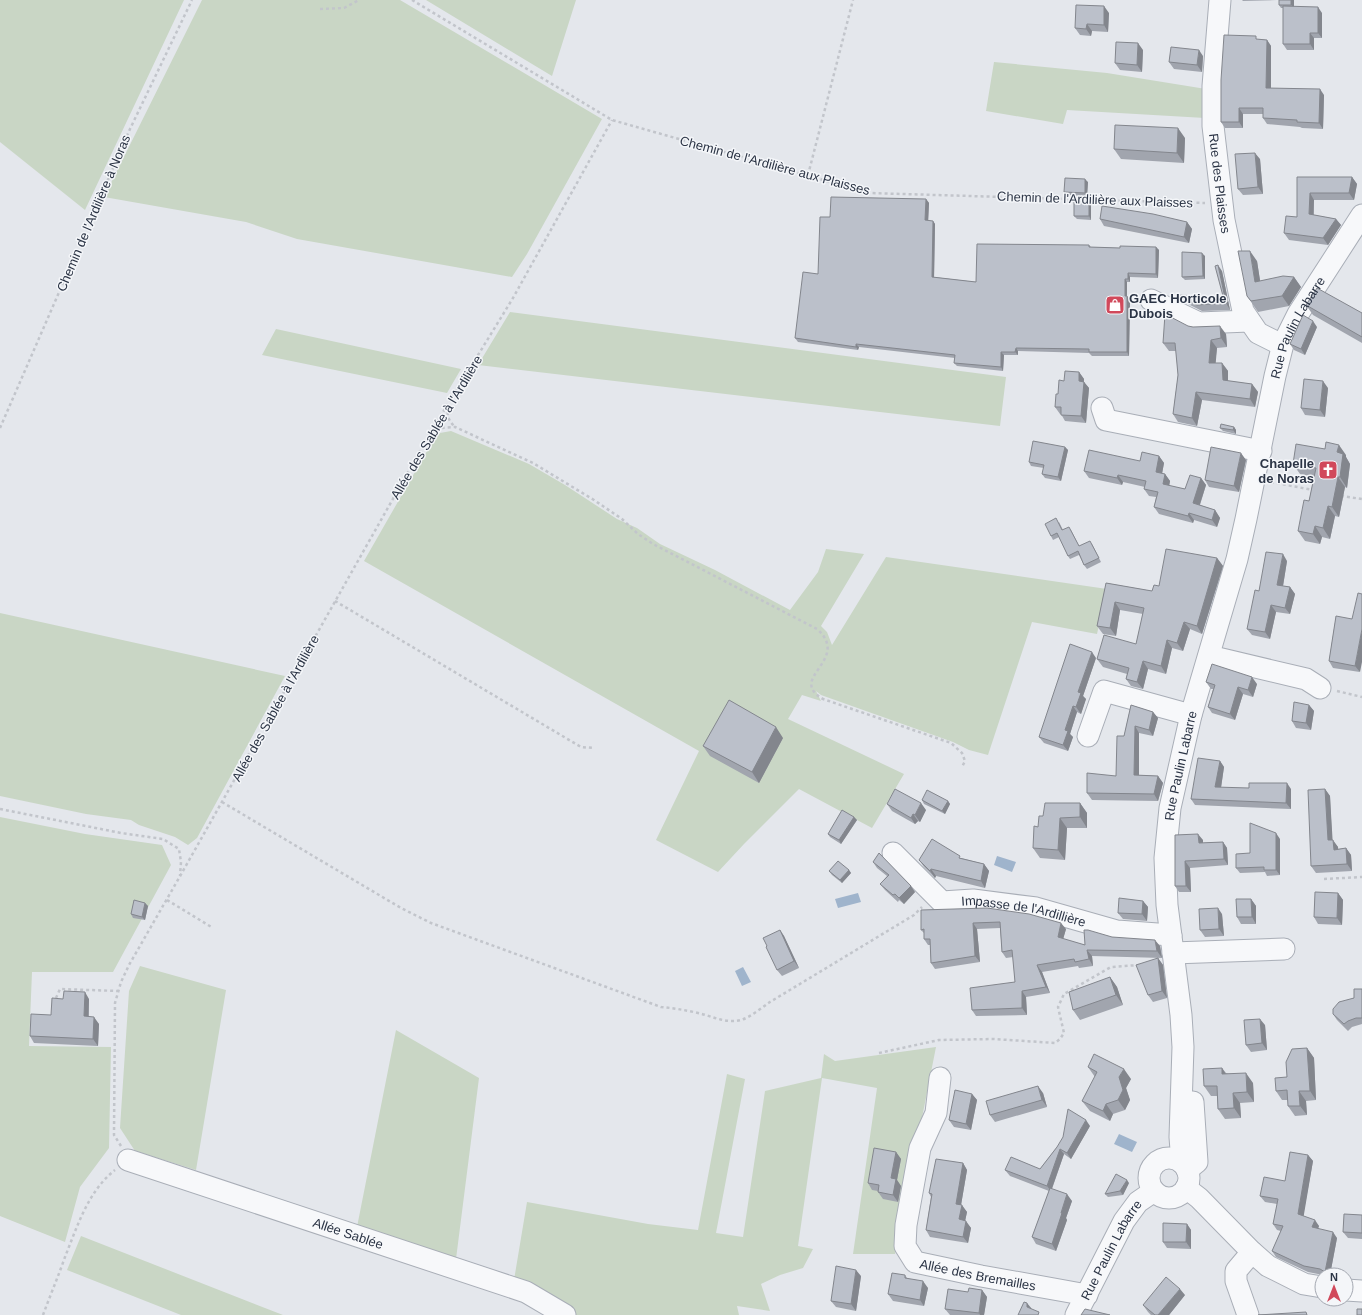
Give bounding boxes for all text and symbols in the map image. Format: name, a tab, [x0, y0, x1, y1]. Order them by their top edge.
street label: Chemin de l'Ardilière à Noras	[54, 132, 134, 294]
street label: Chemin de l'Ardilière aux Plaisses	[678, 133, 872, 198]
street label: Rue des Plaisses	[1206, 133, 1234, 235]
street label: Chemin de l'Ardilière aux Plaisses	[997, 189, 1194, 210]
street label: Rue Paulin Labarre	[1268, 274, 1328, 380]
place label: GAEC Horticole Dubois	[1129, 291, 1227, 321]
shop icon: GAEC Horticole Dubois	[1104, 294, 1126, 316]
street label: Allée des Sablée à l'Ardilière	[387, 353, 485, 502]
place label: Chapelle de Noras	[1258, 456, 1314, 486]
church icon: Chapelle de Noras	[1317, 459, 1339, 481]
street label: Allée des Sablée à l'Ardilière	[229, 632, 322, 784]
street label: Rue Paulin Labarre	[1162, 709, 1200, 821]
street label: Impasse de l'Ardillière	[961, 893, 1088, 930]
street label: Rue Paulin Labarre	[1078, 1197, 1145, 1303]
street label: Allée Sablée	[311, 1215, 385, 1252]
street label: Allée des Bremailles	[918, 1256, 1037, 1294]
north arrow	[1314, 1267, 1354, 1307]
text: N	[1330, 1271, 1338, 1283]

